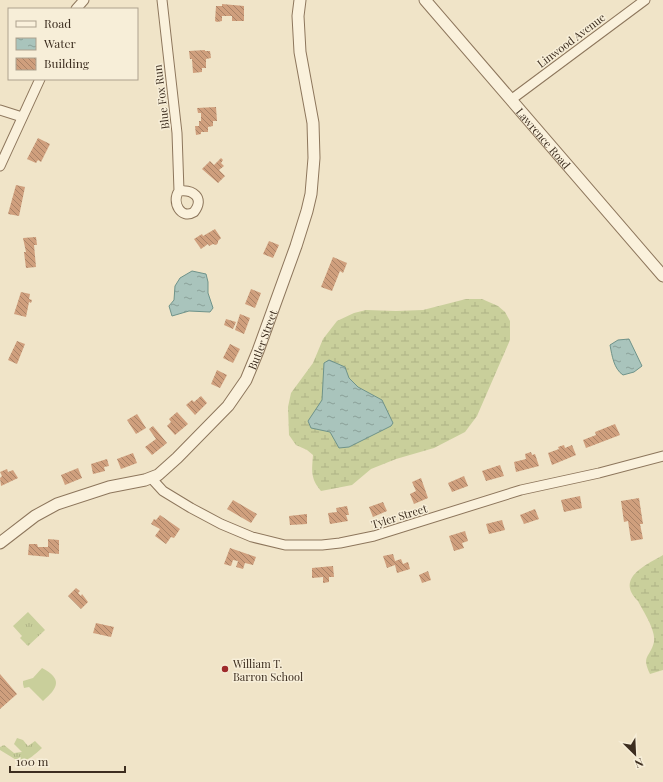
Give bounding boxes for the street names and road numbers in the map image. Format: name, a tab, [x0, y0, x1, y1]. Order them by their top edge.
street label: Linwood Avenue	[534, 9, 608, 71]
street label: Blue Fox Run	[150, 63, 172, 130]
street label: Lawrence Road	[513, 104, 575, 172]
street label: Butler Street	[244, 307, 280, 372]
street label: Tyler Street	[369, 500, 429, 532]

